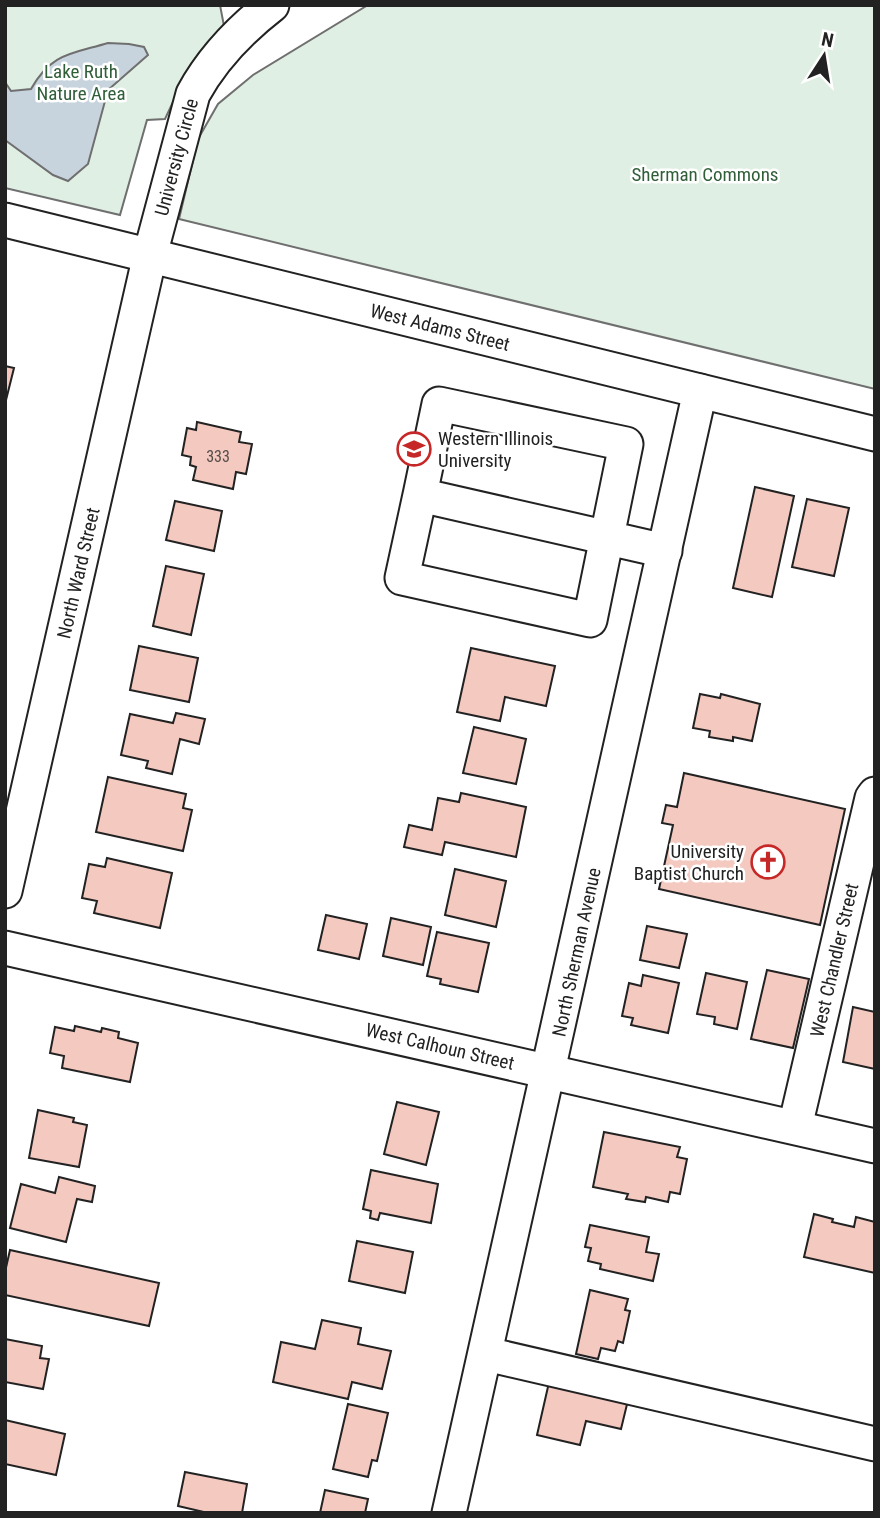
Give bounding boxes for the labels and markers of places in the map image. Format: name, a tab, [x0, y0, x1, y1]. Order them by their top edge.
place label: Western Illinois University	[438, 427, 553, 472]
school or university icon: Western Illinois University	[395, 430, 433, 468]
place label: University Baptist Church	[634, 840, 744, 885]
church icon: University Baptist Church	[749, 843, 787, 881]

